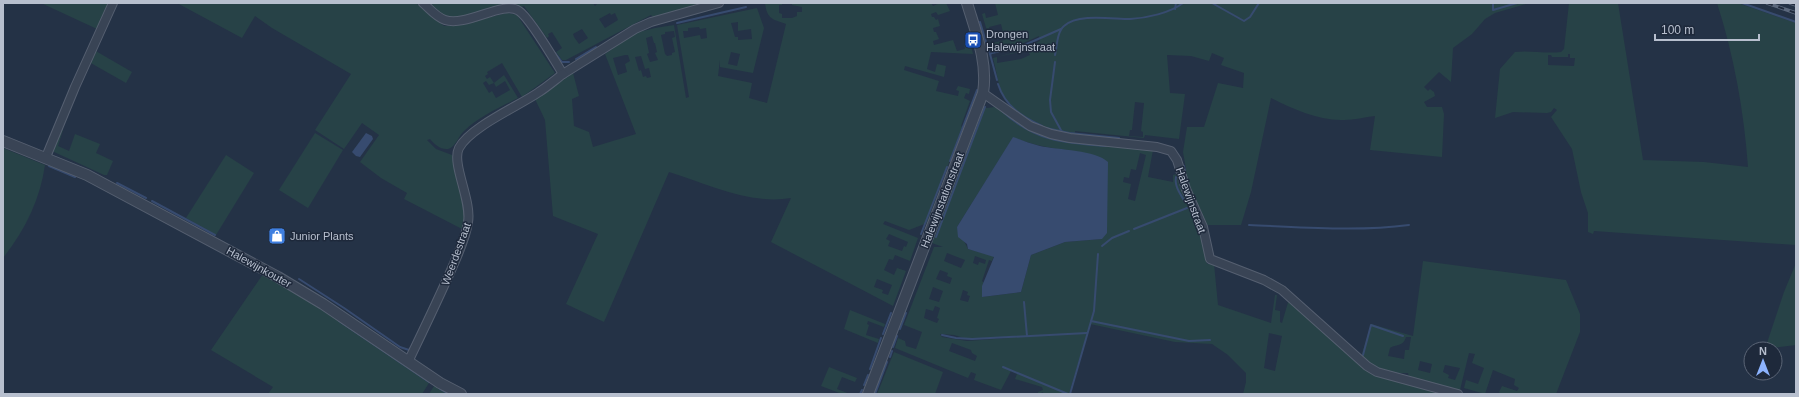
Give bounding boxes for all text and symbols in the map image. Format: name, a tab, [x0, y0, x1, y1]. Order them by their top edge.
scale bar	[1655, 16, 1759, 42]
text: 100 m	[1661, 23, 1694, 37]
place label: Drongen Halewijnstraat	[986, 28, 1055, 53]
bus stop icon: Drongen Halewijnstraat	[963, 30, 983, 50]
street label: Halewijnstationstraat	[918, 150, 966, 250]
street label: Halewijnstraat	[1174, 165, 1208, 235]
street label: Weerdestraat	[439, 221, 473, 287]
shop icon: Junior Plants	[267, 226, 287, 246]
place label: Junior Plants	[290, 230, 354, 242]
street label: Halewijnkouter	[225, 244, 294, 290]
north arrow	[1743, 341, 1783, 381]
text: N	[1759, 345, 1767, 357]

